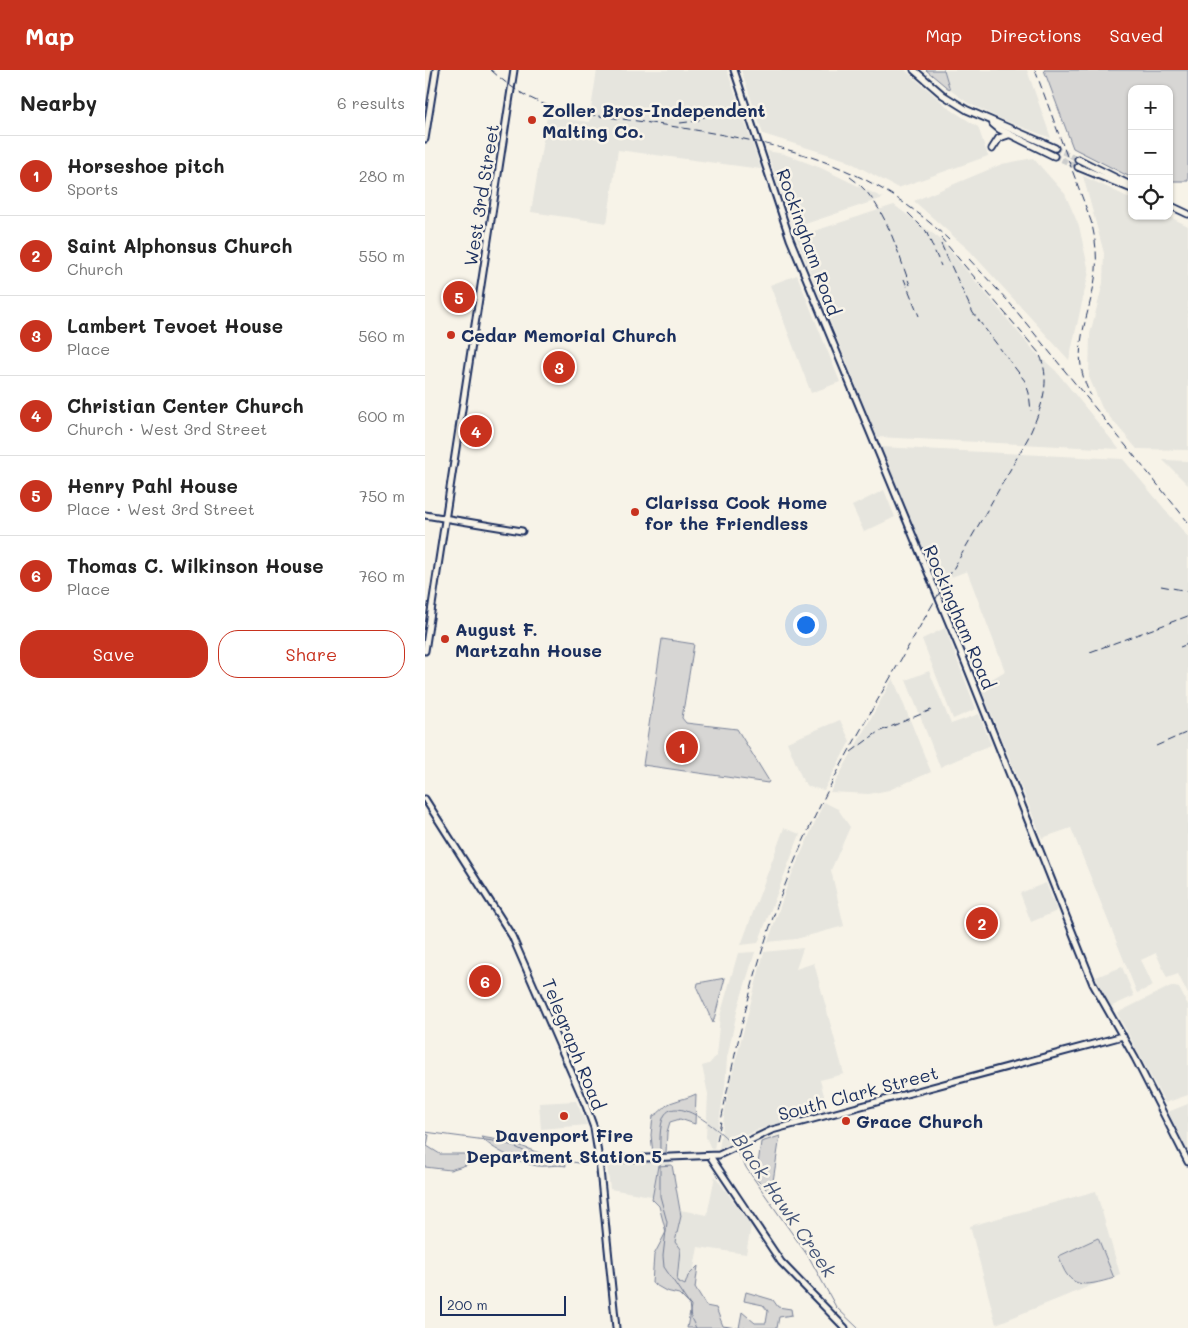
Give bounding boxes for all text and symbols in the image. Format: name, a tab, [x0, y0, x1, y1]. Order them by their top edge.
text: Map	[25, 20, 74, 51]
text: Map	[925, 23, 962, 47]
text: Directions	[990, 23, 1082, 47]
text: Saved	[1110, 23, 1163, 47]
map controls	[1128, 85, 1173, 220]
button: +	[1128, 85, 1173, 130]
text: Nearby	[20, 89, 97, 116]
text: 6 results	[337, 92, 405, 113]
place label: Zoller Bros-Independent Malting Co.	[542, 98, 766, 143]
marker: Zoller Bros-Independent Malting Co.	[526, 114, 538, 126]
street label: West 3rd Street	[458, 122, 504, 268]
button: −	[1128, 130, 1173, 175]
text: Horseshoe pitch	[67, 153, 224, 178]
text: 1	[32, 165, 40, 186]
text: 280 m	[359, 165, 405, 186]
street label: Rockingham Road	[771, 165, 847, 319]
button: locate	[1128, 175, 1173, 220]
text: Sports	[67, 178, 118, 199]
text: Saint Alphonsus Church	[67, 233, 292, 258]
text: 2	[32, 245, 40, 266]
text: 550 m	[359, 245, 405, 266]
text: Church	[67, 258, 123, 279]
pin: 5	[443, 278, 475, 316]
text: Lambert Tevoet House	[67, 313, 283, 338]
place label: Cedar Memorial Church	[461, 323, 676, 347]
text: 3	[31, 325, 41, 346]
text: 560 m	[358, 325, 405, 346]
marker: Cedar Memorial Church	[445, 329, 457, 341]
text: Place	[67, 338, 110, 359]
pin: 3	[543, 348, 575, 386]
text: Christian Center Church	[67, 393, 303, 418]
text: 4	[31, 405, 41, 426]
text: 600 m	[358, 405, 405, 426]
pin: 4	[460, 412, 492, 450]
text: Church · West 3rd Street	[67, 418, 267, 439]
text: Henry Pahl House	[67, 473, 238, 498]
text: 5	[31, 485, 41, 506]
text: 750 m	[359, 485, 405, 506]
place label: Clarissa Cook Home for the Friendless	[645, 490, 828, 535]
text: Place · West 3rd Street	[67, 498, 255, 519]
marker: Clarissa Cook Home for the Friendless	[629, 506, 641, 518]
street label: Rockingham Road	[919, 541, 1001, 693]
text: Thomas C. Wilkinson House	[67, 553, 324, 578]
text: 6	[31, 565, 41, 586]
text: 760 m	[359, 565, 405, 586]
text: Place	[67, 578, 110, 599]
your location	[793, 612, 819, 638]
place label: August F. Martzahn House	[455, 617, 602, 662]
button: Save	[20, 630, 208, 678]
button: Share	[218, 630, 405, 678]
marker: August F. Martzahn House	[439, 633, 451, 645]
pin: 1	[666, 728, 698, 766]
pin: 2	[966, 904, 998, 942]
pin: 6	[469, 962, 501, 1000]
street label: Telegraph Road	[537, 975, 611, 1113]
street label: South Clark Street	[775, 1060, 941, 1126]
place label: Grace Church	[856, 1109, 983, 1133]
marker: Davenport Fire Department Station 5	[558, 1110, 570, 1122]
marker: Grace Church	[840, 1115, 852, 1127]
place label: Davenport Fire Department Station 5	[466, 1123, 662, 1168]
water label: Black Hawk Creek	[727, 1128, 843, 1283]
scale bar	[440, 1293, 566, 1316]
text: 200 m	[447, 1295, 488, 1314]

